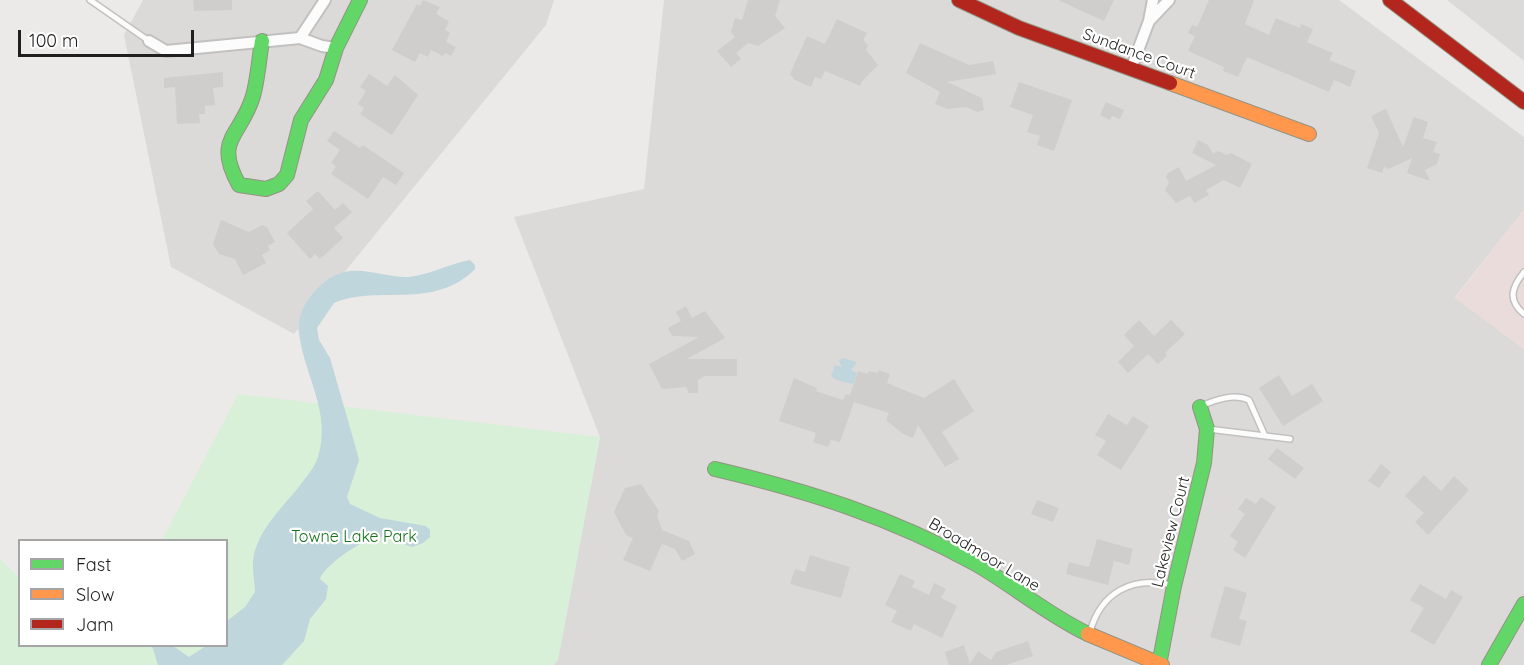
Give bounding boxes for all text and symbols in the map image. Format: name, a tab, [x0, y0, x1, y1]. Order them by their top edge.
scale bar	[21, 18, 196, 56]
street label: Sundance Court	[1080, 25, 1198, 83]
text: 100 m	[29, 29, 78, 52]
street label: Lakeview Court	[1148, 475, 1194, 589]
street label: Broadmoor Lane	[925, 514, 1043, 596]
park label: Towne Lake Park	[291, 527, 417, 547]
legend	[18, 539, 228, 647]
text: Fast	[76, 553, 111, 576]
text: Slow	[76, 583, 114, 606]
text: Jam	[76, 613, 114, 636]

